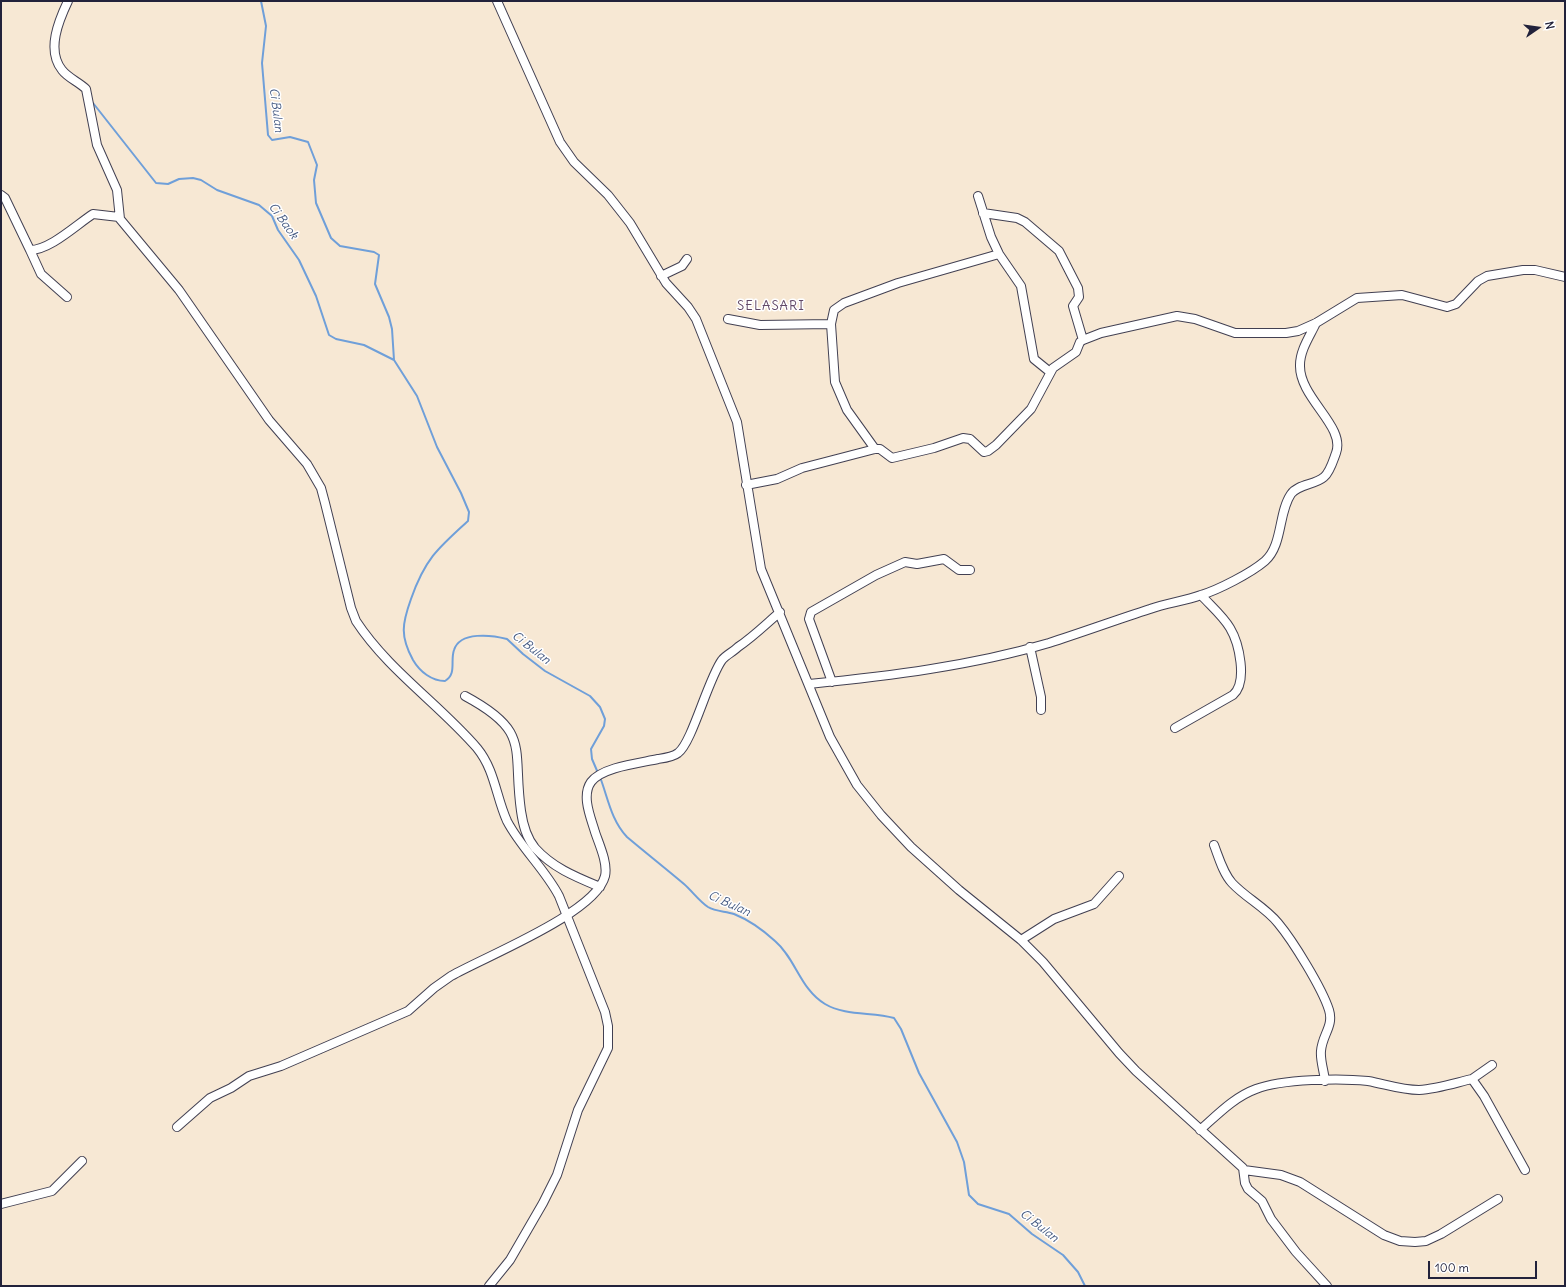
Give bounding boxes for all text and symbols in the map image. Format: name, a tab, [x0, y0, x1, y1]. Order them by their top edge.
north arrow	[1518, 8, 1558, 48]
text: N	[1542, 20, 1557, 31]
water label: Ci Bulan	[266, 87, 286, 133]
water label: Ci Baok	[265, 200, 301, 242]
district label: SELASARI	[737, 298, 805, 314]
water label: Ci Bulan	[509, 629, 553, 667]
water label: Ci Bulan	[706, 888, 752, 920]
water label: Ci Bulan	[1017, 1207, 1061, 1245]
scale bar	[1430, 1253, 1539, 1279]
text: 100 m	[1435, 1260, 1469, 1275]

